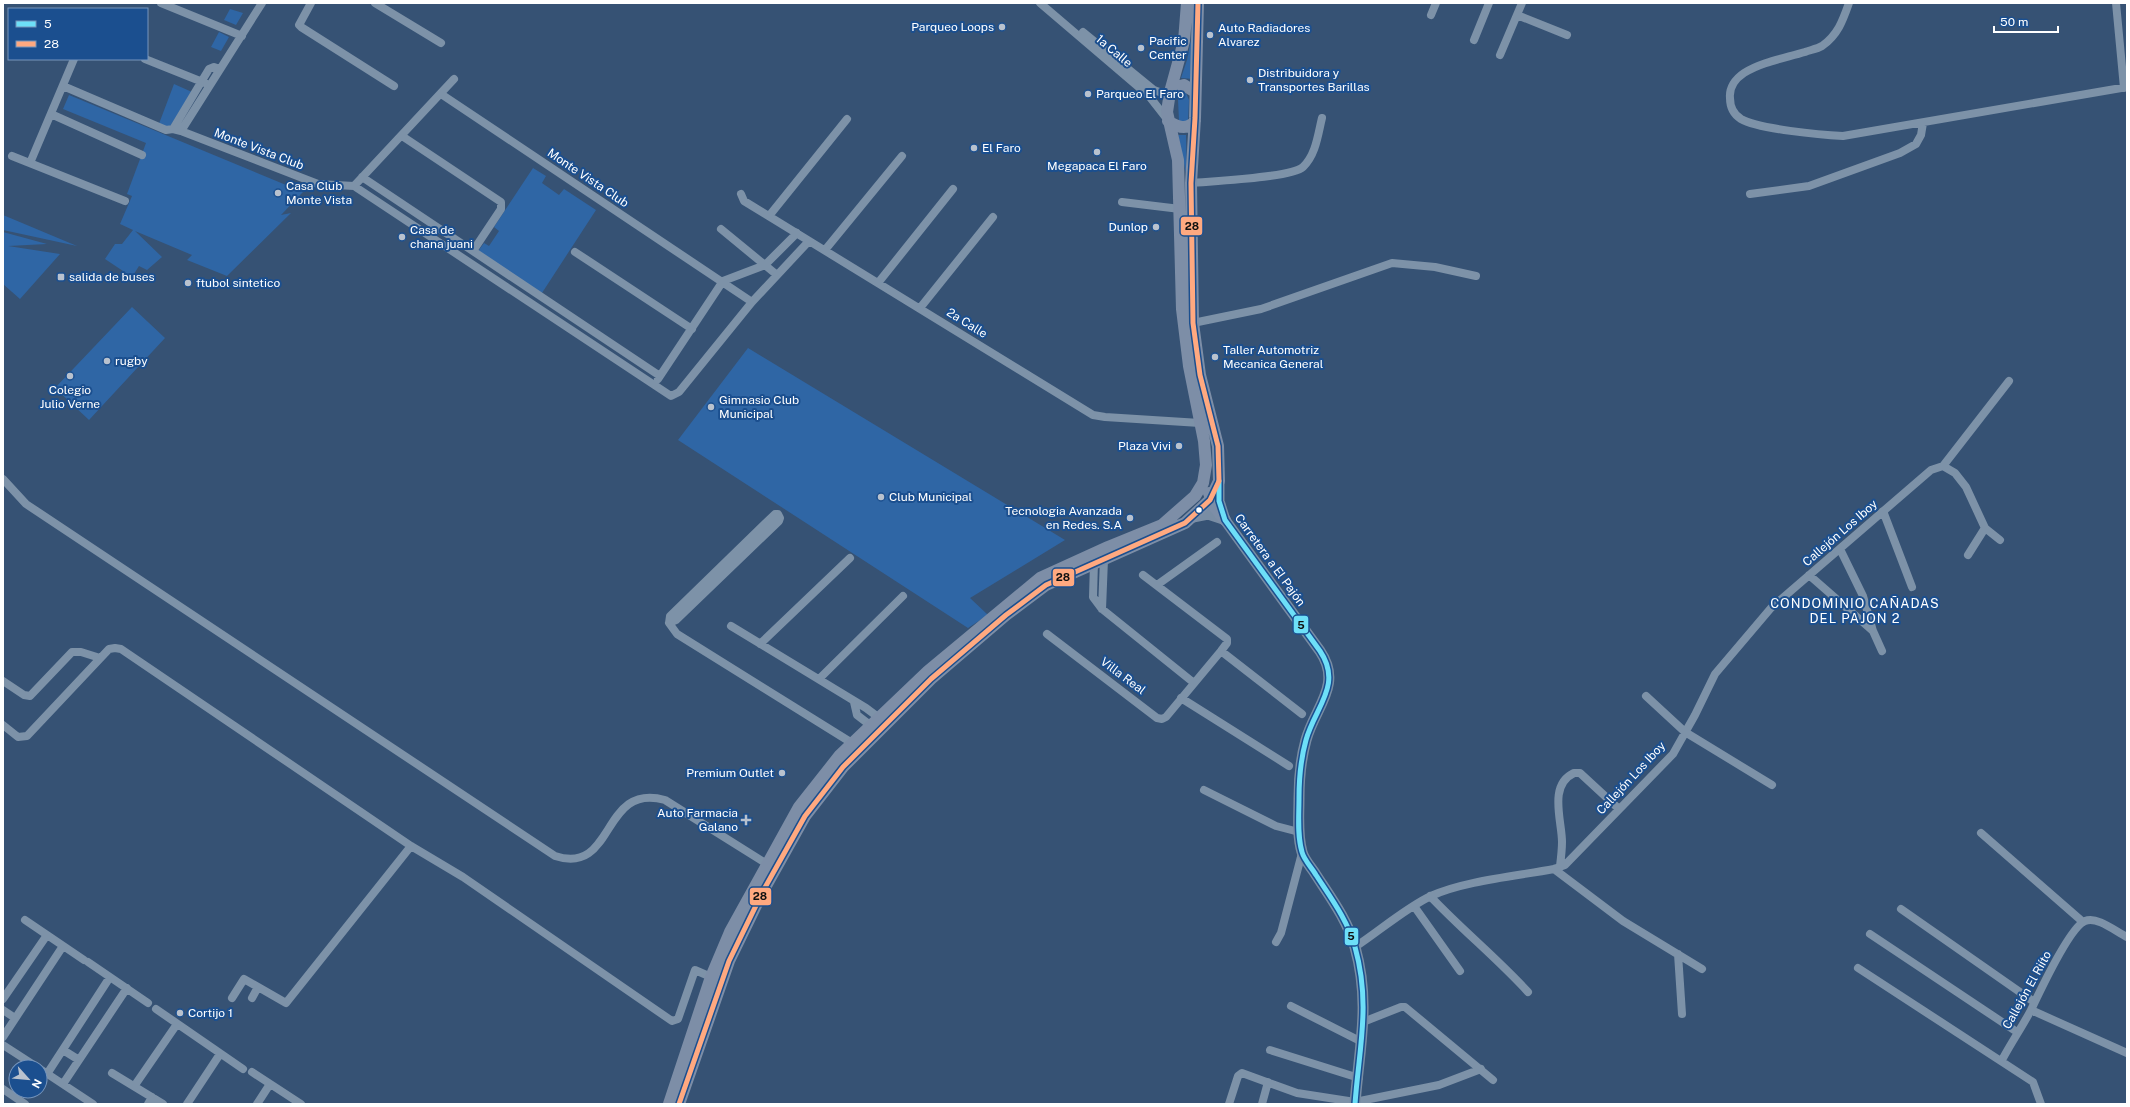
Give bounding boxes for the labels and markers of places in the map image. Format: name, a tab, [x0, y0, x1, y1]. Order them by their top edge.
place label: Parqueo Loops	[911, 20, 994, 34]
place label: Auto Radiadores Alvarez	[1218, 21, 1310, 49]
marker: Parqueo Loops	[997, 22, 1007, 32]
marker: Auto Radiadores Alvarez	[1205, 30, 1215, 40]
place label: Pacific Center	[1149, 34, 1187, 62]
marker: Pacific Center	[1136, 43, 1146, 53]
place label: Distribuidora y Transportes Barillas	[1258, 66, 1370, 94]
marker: Distribuidora y Transportes Barillas	[1245, 75, 1255, 85]
place label: Parqueo El Faro	[1096, 87, 1184, 101]
marker: Parqueo El Faro	[1083, 89, 1093, 99]
place label: El Faro	[982, 141, 1021, 155]
marker: El Faro	[969, 143, 979, 153]
marker: Megapaca El Faro	[1092, 147, 1102, 157]
place label: Megapaca El Faro	[1047, 159, 1147, 173]
place label: Casa Club Monte Vista	[286, 179, 352, 207]
marker: Casa Club Monte Vista	[273, 188, 283, 198]
place label: Dunlop	[1108, 220, 1148, 234]
marker: Dunlop	[1151, 222, 1161, 232]
place label: Casa de chana juani	[410, 223, 473, 251]
marker: Casa de chana juani	[397, 232, 407, 242]
place label: salida de buses	[69, 270, 155, 284]
marker: salida de buses	[56, 272, 66, 282]
place label: ftubol sintetico	[196, 276, 280, 290]
marker: ftubol sintetico	[183, 278, 193, 288]
place label: Taller Automotriz Mecanica General	[1223, 343, 1324, 371]
marker: Taller Automotriz Mecanica General	[1210, 352, 1220, 362]
place label: rugby	[115, 354, 148, 368]
marker: rugby	[102, 356, 112, 366]
marker: Colegio Julio Verne	[65, 371, 75, 381]
place label: Colegio Julio Verne	[40, 383, 100, 411]
place label: Gimnasio Club Municipal	[719, 393, 799, 421]
marker: Gimnasio Club Municipal	[706, 402, 716, 412]
place label: Plaza Vivi	[1118, 439, 1171, 453]
marker: Plaza Vivi	[1174, 441, 1184, 451]
place label: Club Municipal	[889, 490, 973, 504]
marker: Club Municipal	[876, 492, 886, 502]
place label: Tecnologia Avanzada en Redes. S.A	[1005, 504, 1122, 532]
unlabelled marker	[1194, 505, 1204, 515]
marker: Tecnologia Avanzada en Redes. S.A	[1125, 513, 1135, 523]
place label: Premium Outlet	[686, 766, 774, 780]
marker: Premium Outlet	[777, 768, 787, 778]
place label: Auto Farmacia Galano	[657, 806, 738, 834]
marker: Auto Farmacia Galano	[741, 815, 751, 825]
place label: Cortijo 1	[188, 1006, 233, 1020]
marker: Cortijo 1	[175, 1008, 185, 1018]

